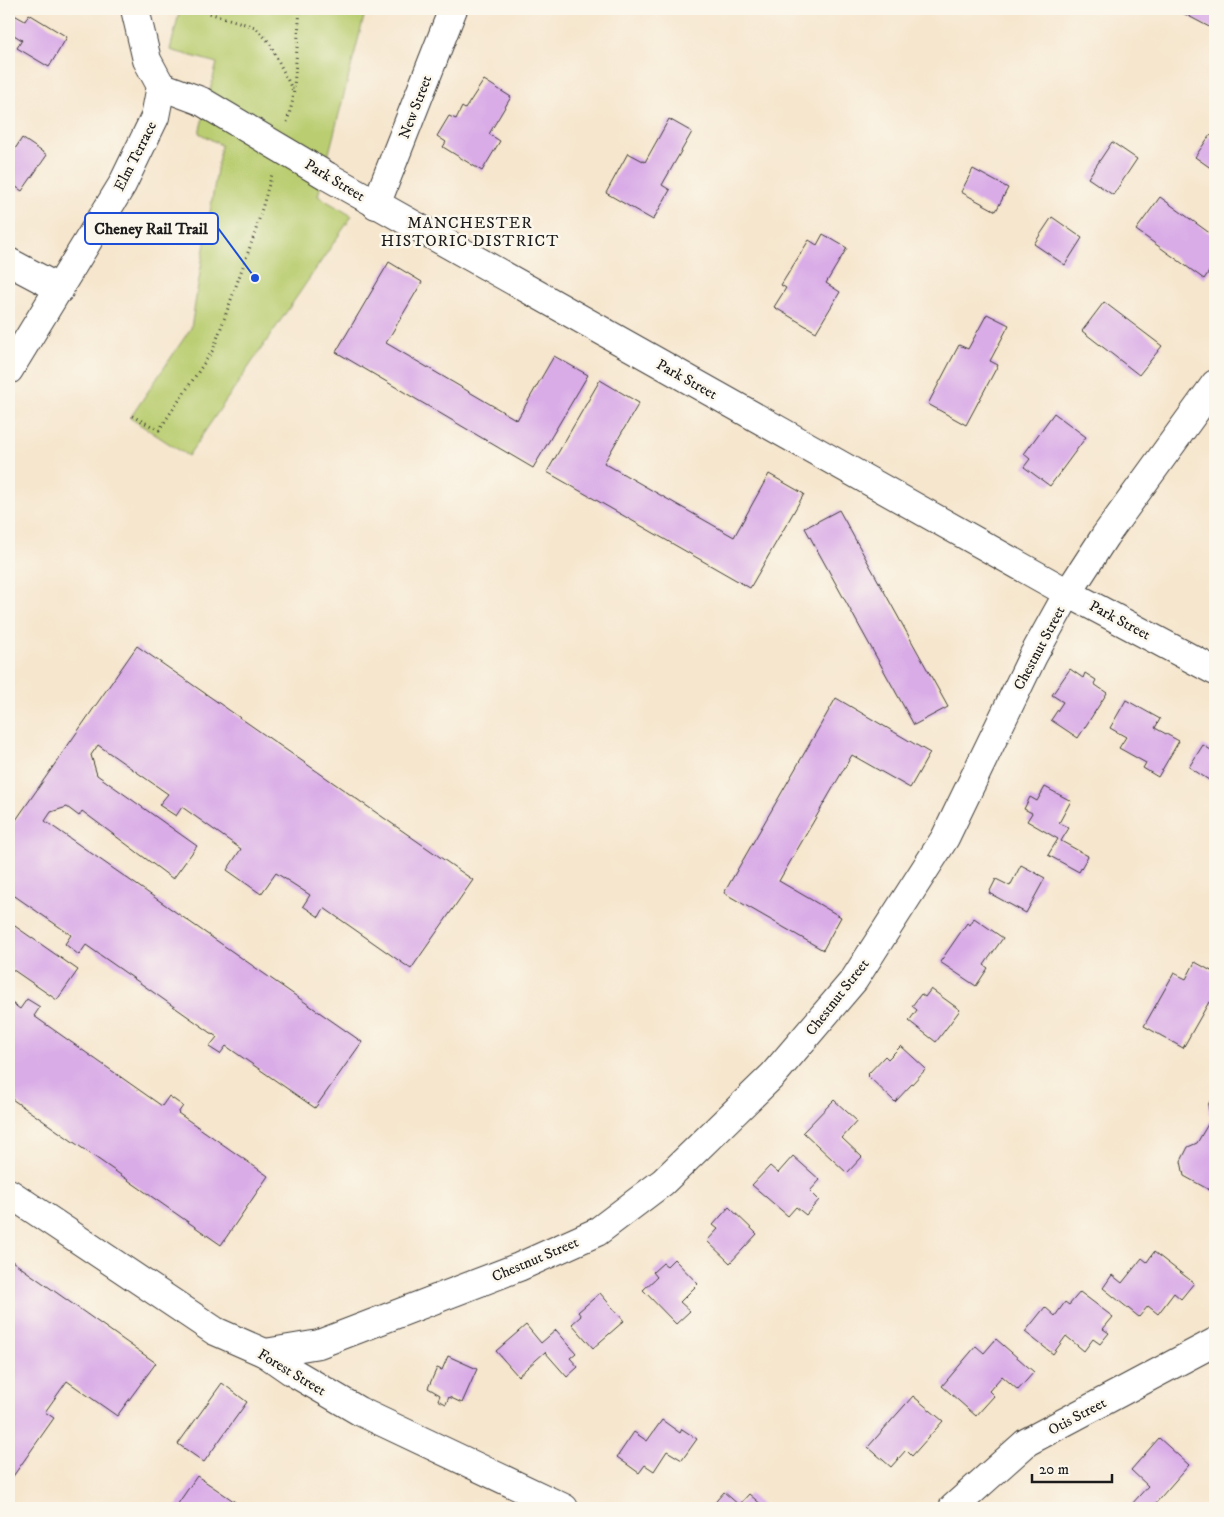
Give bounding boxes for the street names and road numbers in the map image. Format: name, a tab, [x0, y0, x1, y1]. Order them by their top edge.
street label: New Street	[395, 73, 436, 142]
street label: Elm Terrace	[110, 118, 161, 194]
street label: Park Street	[301, 155, 368, 206]
street label: Park Street	[653, 355, 721, 404]
street label: Park Street	[1086, 596, 1154, 645]
street label: Chestnut Street	[1009, 603, 1070, 693]
street label: Chestnut Street	[801, 955, 873, 1040]
street label: Chestnut Street	[489, 1233, 582, 1286]
street label: Forest Street	[254, 1345, 329, 1400]
street label: Otis Street	[1045, 1393, 1110, 1440]

